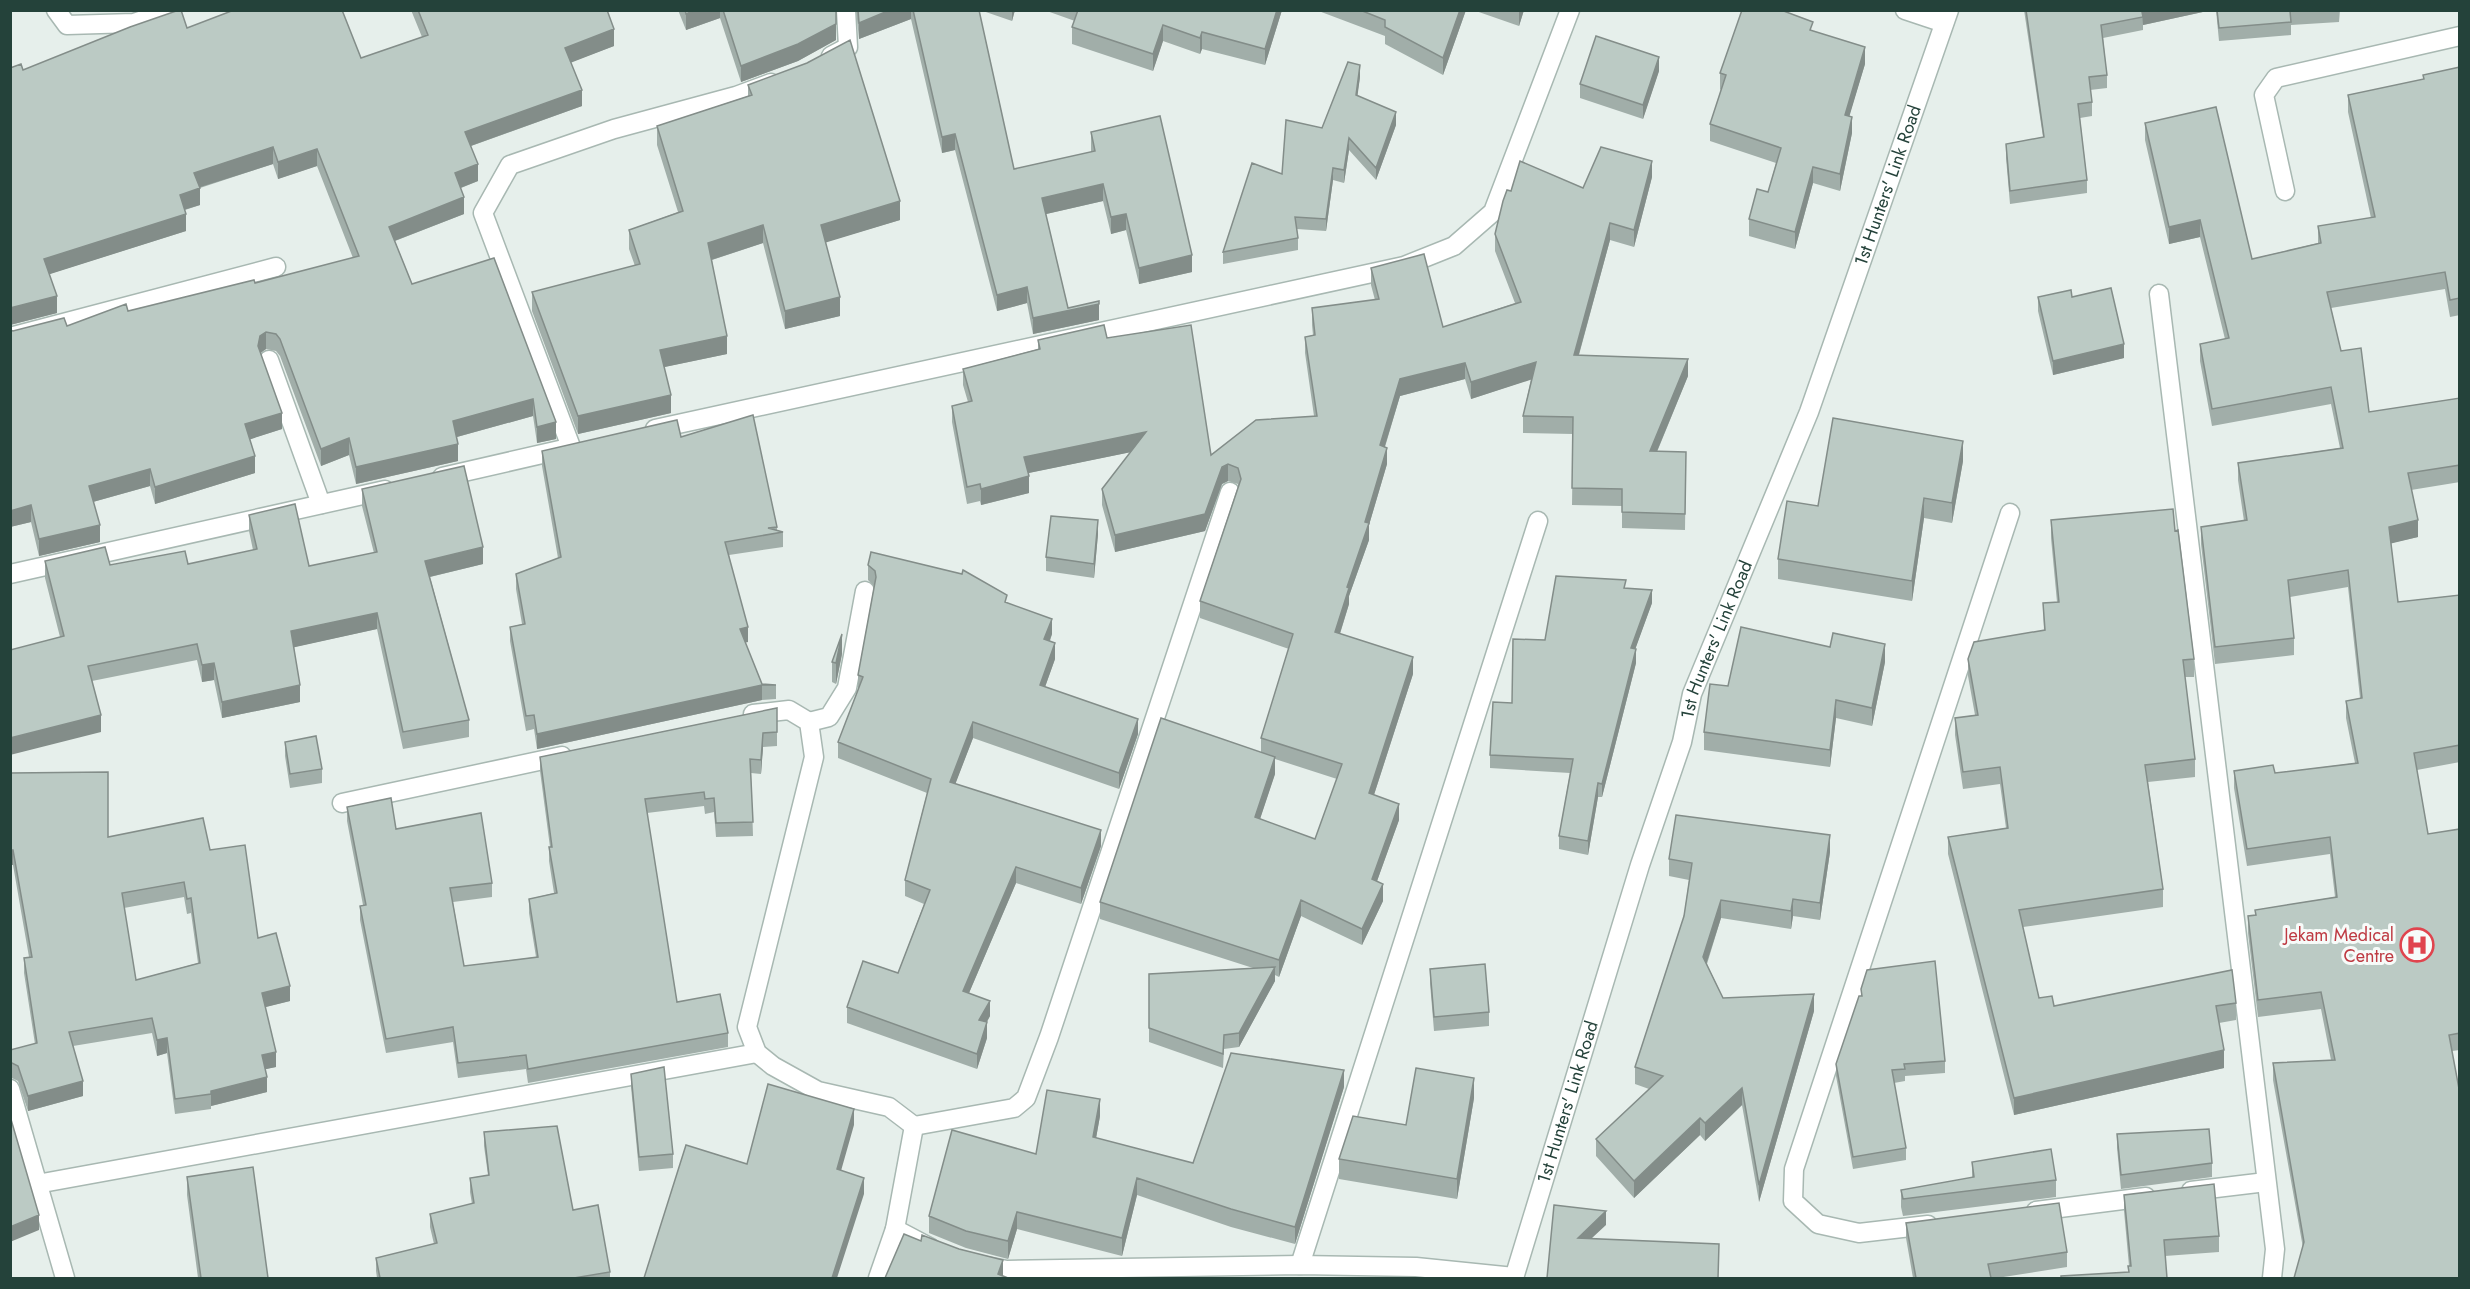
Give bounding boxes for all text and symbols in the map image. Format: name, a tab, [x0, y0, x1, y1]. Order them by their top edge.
street label: 1st Hunters' Link Road	[1848, 102, 1928, 269]
street label: 1st Hunters' Link Road	[1674, 557, 1759, 721]
place label: Jekam Medical Centre	[2282, 922, 2394, 969]
hospital icon: Jekam Medical Centre	[2399, 927, 2435, 963]
street label: 1st Hunters' Link Road	[1531, 1018, 1605, 1186]

